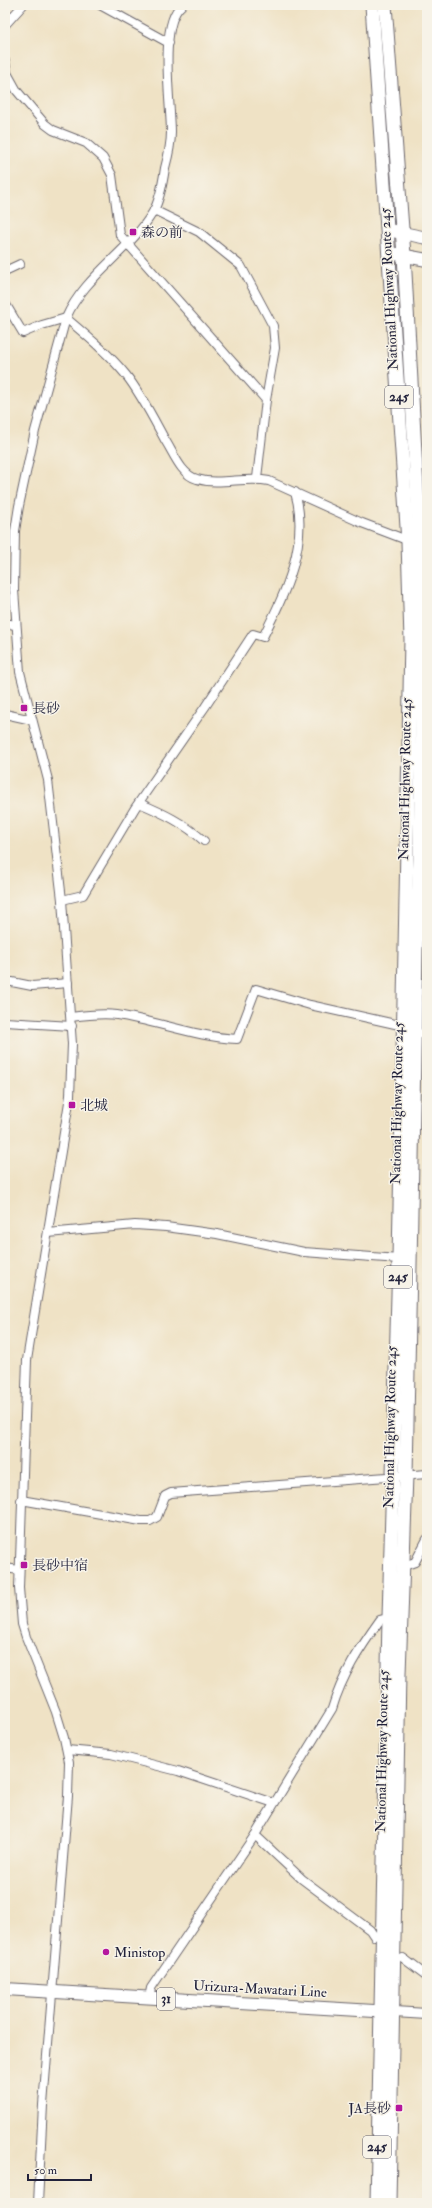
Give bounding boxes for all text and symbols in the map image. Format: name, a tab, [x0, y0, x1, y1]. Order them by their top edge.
street label: National Highway Route 245	[376, 206, 403, 371]
place label: 森の前	[141, 224, 183, 241]
marker: 森の前	[128, 227, 138, 237]
road number: 245	[385, 386, 413, 408]
street label: National Highway Route 245	[395, 697, 416, 861]
place label: 長砂	[32, 700, 60, 717]
marker: 長砂	[19, 703, 29, 713]
street label: National Highway Route 245	[387, 1021, 408, 1185]
place label: 北城	[80, 1097, 108, 1114]
marker: 北城	[67, 1100, 77, 1110]
road number: 245	[384, 1266, 412, 1288]
street label: National Highway Route 245	[380, 1345, 401, 1509]
place label: 長砂中宿	[32, 1557, 88, 1574]
marker: 長砂中宿	[19, 1560, 29, 1570]
street label: National Highway Route 245	[372, 1669, 393, 1833]
place label: Ministop	[114, 1944, 165, 1962]
marker: Ministop	[101, 1947, 111, 1957]
street label: Urizura-Mawatari Line	[193, 1977, 327, 2001]
road number: 31	[157, 1988, 175, 2010]
place label: JA長砂	[347, 2100, 391, 2117]
marker: JA長砂	[394, 2103, 404, 2113]
road number: 245	[363, 2136, 391, 2158]
scale bar	[28, 2156, 91, 2182]
text: 50 m	[34, 2163, 58, 2178]

